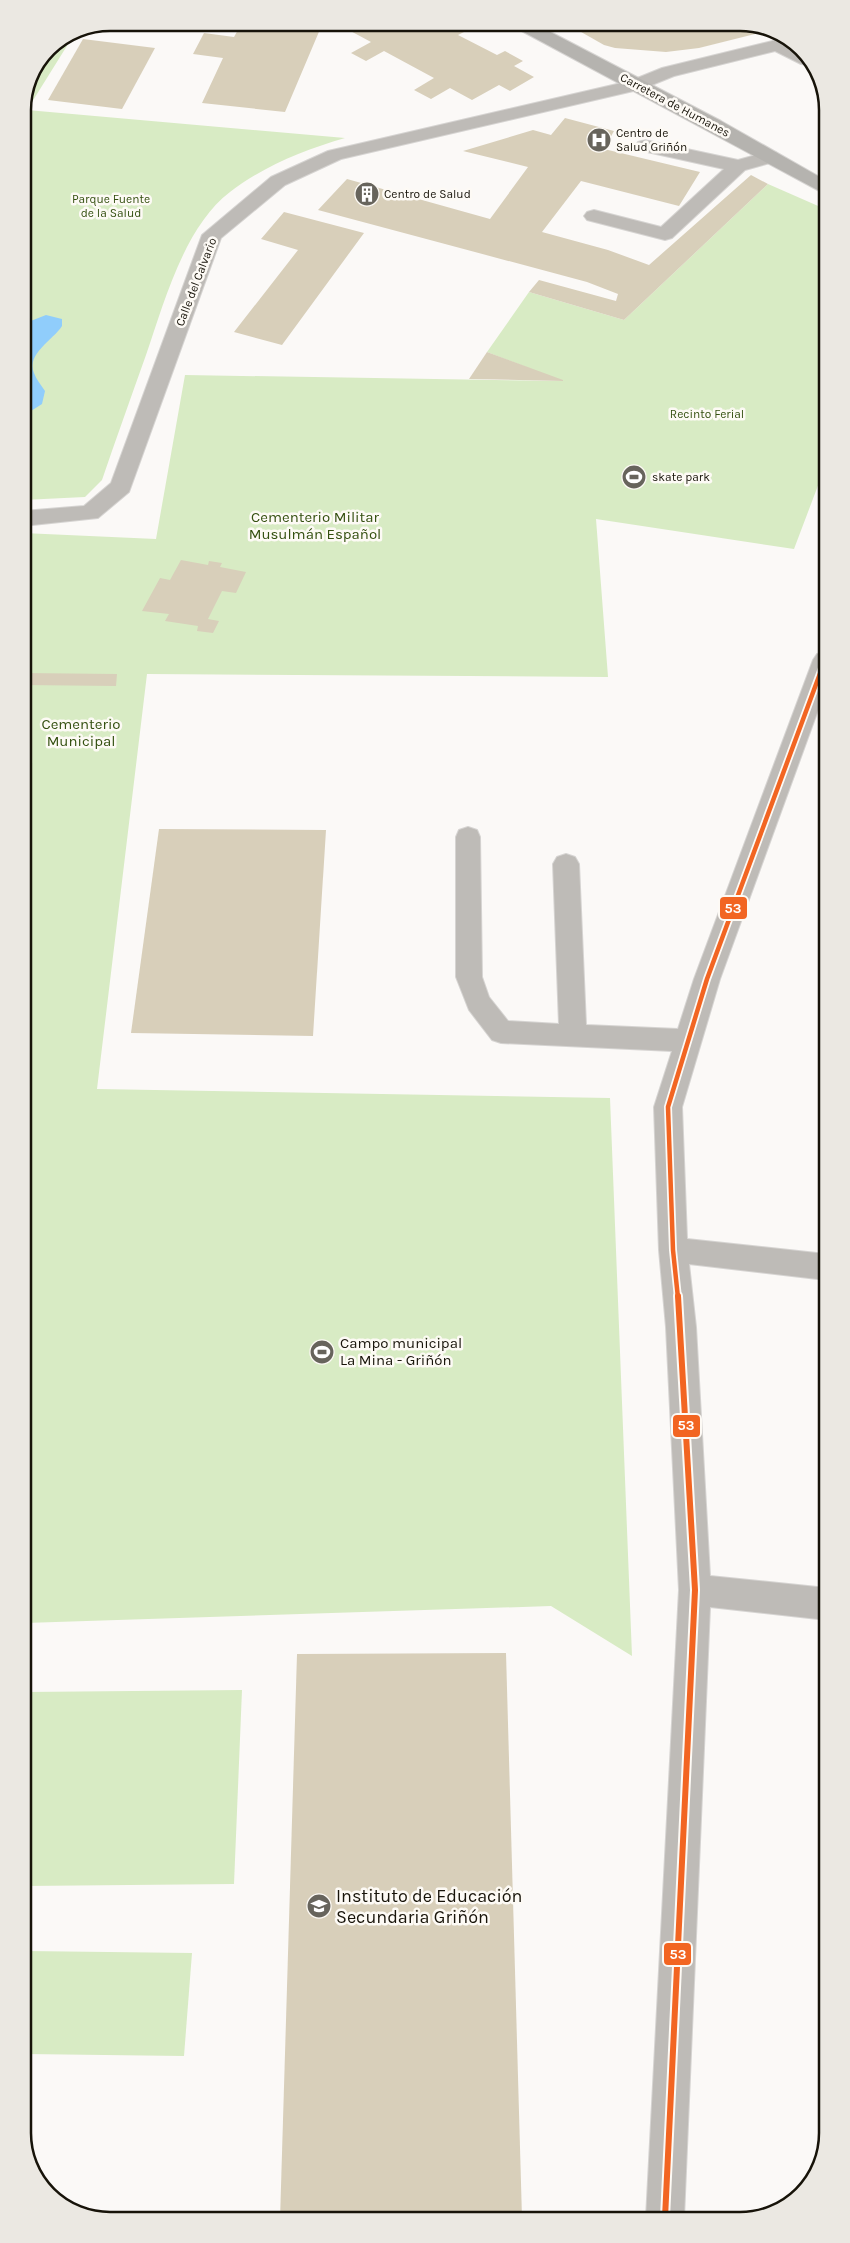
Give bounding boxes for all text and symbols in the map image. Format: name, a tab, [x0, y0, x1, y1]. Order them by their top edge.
street label: Carretera de Humanes	[618, 70, 732, 140]
place label: Centro de Salud Griñón	[616, 126, 687, 154]
hospital icon: Centro de Salud Griñón	[586, 127, 612, 153]
building icon: Centro de Salud	[354, 181, 380, 207]
place label: Centro de Salud	[384, 187, 471, 201]
park label: Parque Fuente de la Salud	[72, 192, 150, 220]
street label: Calle del Calvario	[173, 236, 219, 328]
park label: Recinto Ferial	[670, 407, 744, 421]
sports icon: skate park	[621, 464, 647, 490]
place label: skate park	[652, 470, 710, 484]
park label: Cementerio Militar Musulmán Español	[249, 508, 381, 543]
park label: Cementerio Municipal	[41, 715, 121, 750]
line badge: 53	[719, 896, 748, 920]
text: 53	[725, 900, 741, 917]
place label: Campo municipal La Mina - Griñón	[340, 1334, 462, 1369]
sports icon: Campo municipal La Mina - Griñón	[309, 1339, 335, 1365]
line badge: 53	[672, 1414, 701, 1438]
text: 53	[678, 1417, 694, 1434]
place label: Instituto de Educación Secundaria Griñón	[336, 1885, 522, 1928]
school or university icon: Instituto de Educación Secundaria Griñón	[306, 1893, 332, 1919]
line badge: 53	[663, 1942, 692, 1966]
text: 53	[670, 1946, 686, 1963]

